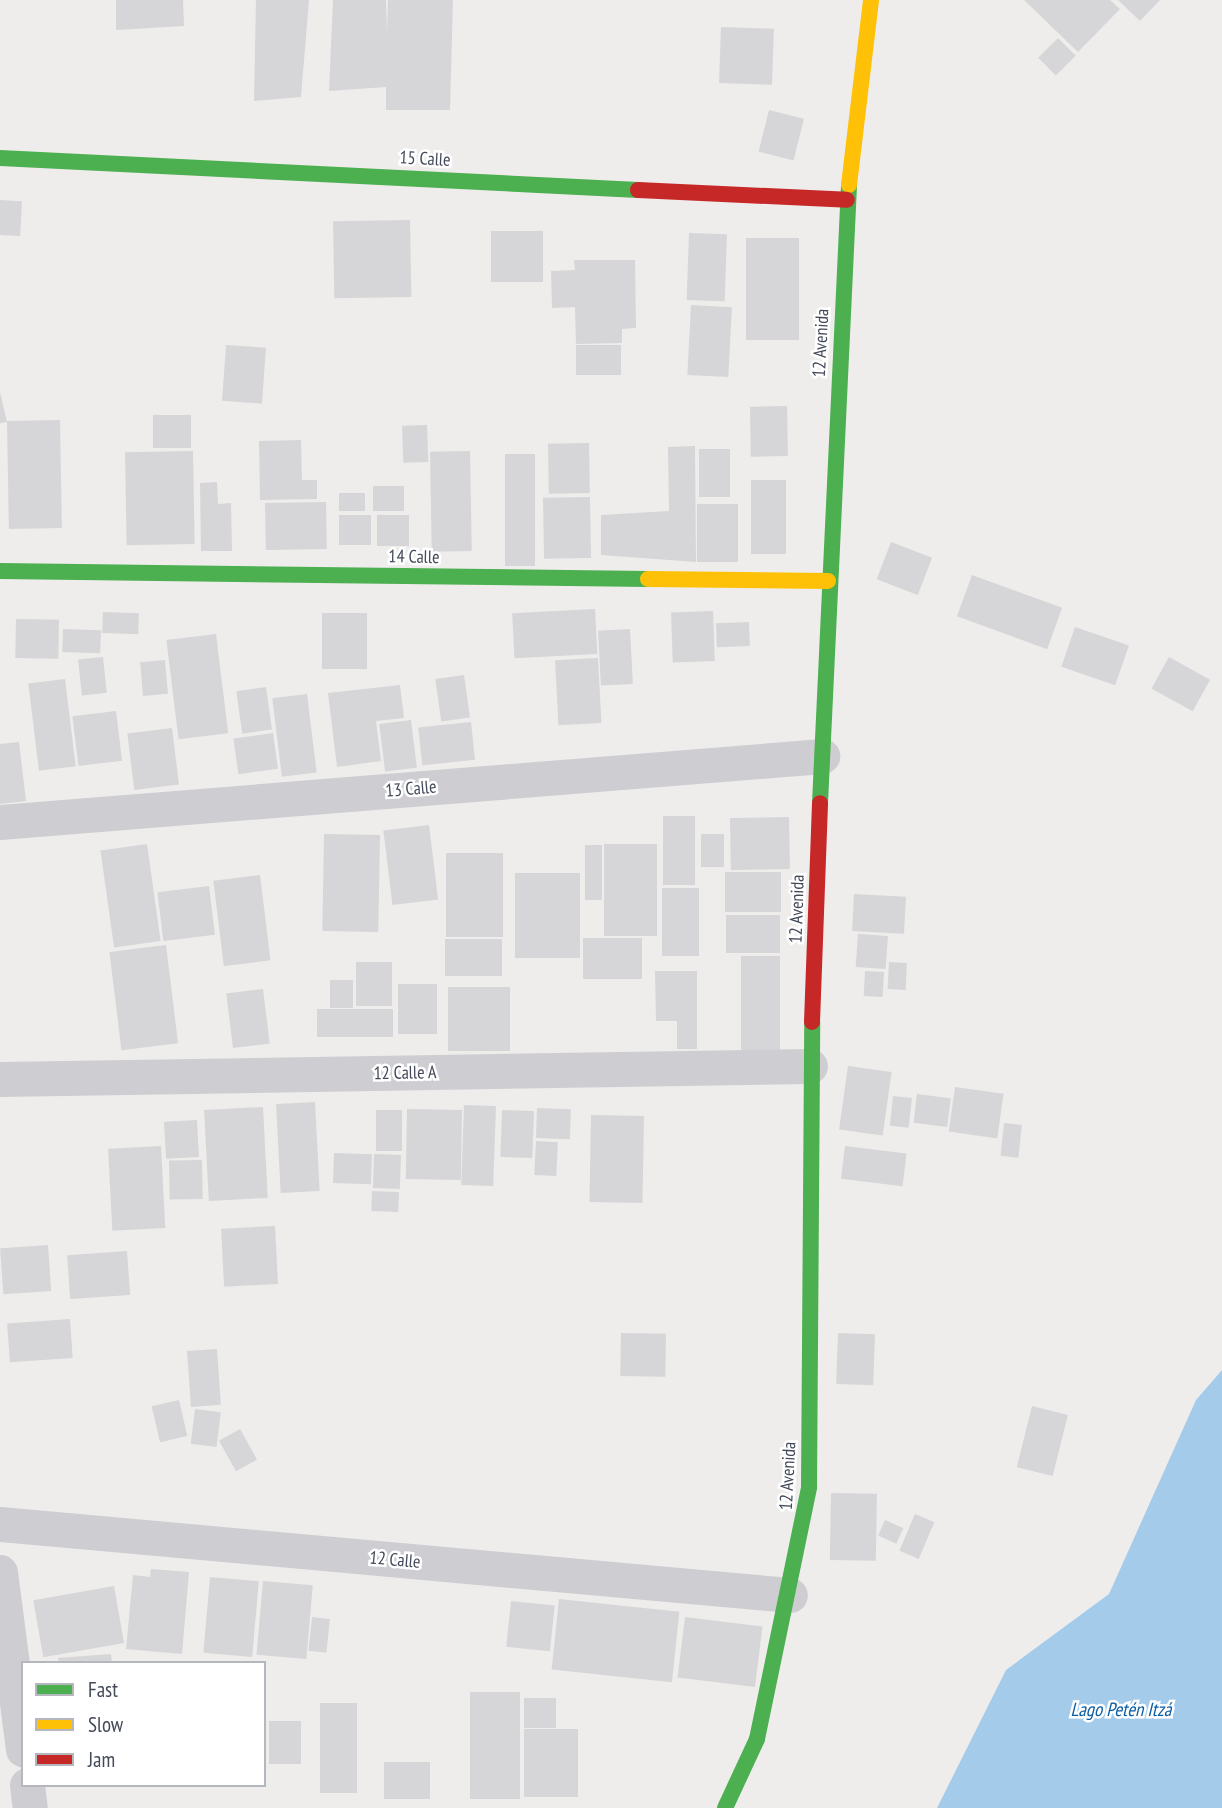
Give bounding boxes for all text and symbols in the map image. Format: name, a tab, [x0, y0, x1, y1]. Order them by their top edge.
street label: 15 Calle	[399, 147, 451, 171]
street label: 12 Avenida	[808, 308, 834, 378]
street label: 14 Calle	[388, 546, 440, 568]
street label: 13 Calle	[385, 776, 437, 802]
street label: 12 Avenida	[785, 874, 809, 944]
street label: 12 Calle A	[373, 1062, 437, 1084]
street label: 12 Avenida	[775, 1441, 801, 1511]
street label: 12 Calle	[369, 1547, 421, 1573]
legend	[21, 1661, 266, 1787]
text: Fast	[88, 1676, 118, 1703]
water label: Lago Petén Itzá	[1071, 1699, 1171, 1721]
text: Slow	[88, 1711, 123, 1738]
text: Jam	[88, 1746, 115, 1773]

